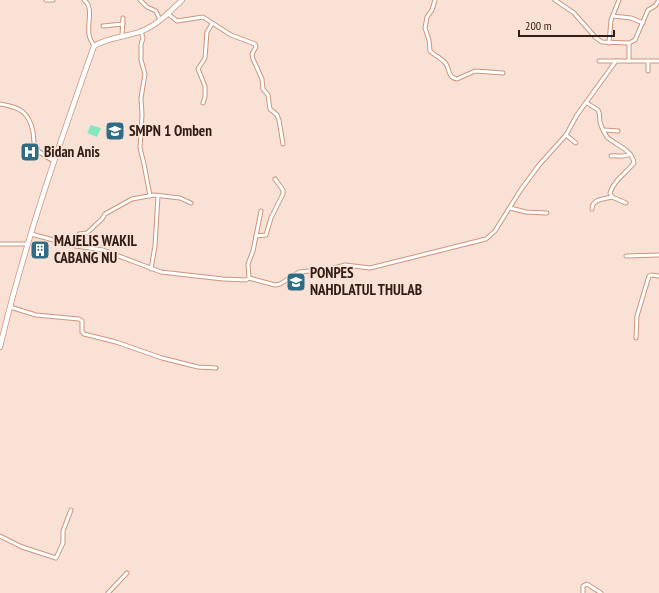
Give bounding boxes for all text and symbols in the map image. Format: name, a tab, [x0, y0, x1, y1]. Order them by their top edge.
scale bar	[519, 12, 614, 38]
text: 200 m	[525, 18, 552, 33]
school or university icon: SMPN 1 Omben	[104, 120, 126, 142]
place label: SMPN 1 Omben	[129, 121, 212, 140]
hospital icon: Bidan Anis	[19, 141, 41, 163]
place label: Bidan Anis	[44, 142, 100, 161]
place label: MAJELIS WAKIL CABANG NU	[54, 231, 138, 267]
building icon: MAJELIS WAKIL CABANG NU	[29, 239, 51, 261]
place label: PONPES NAHDLATUL THULAB	[310, 263, 422, 299]
school or university icon: PONPES NAHDLATUL THULAB	[285, 271, 307, 293]

